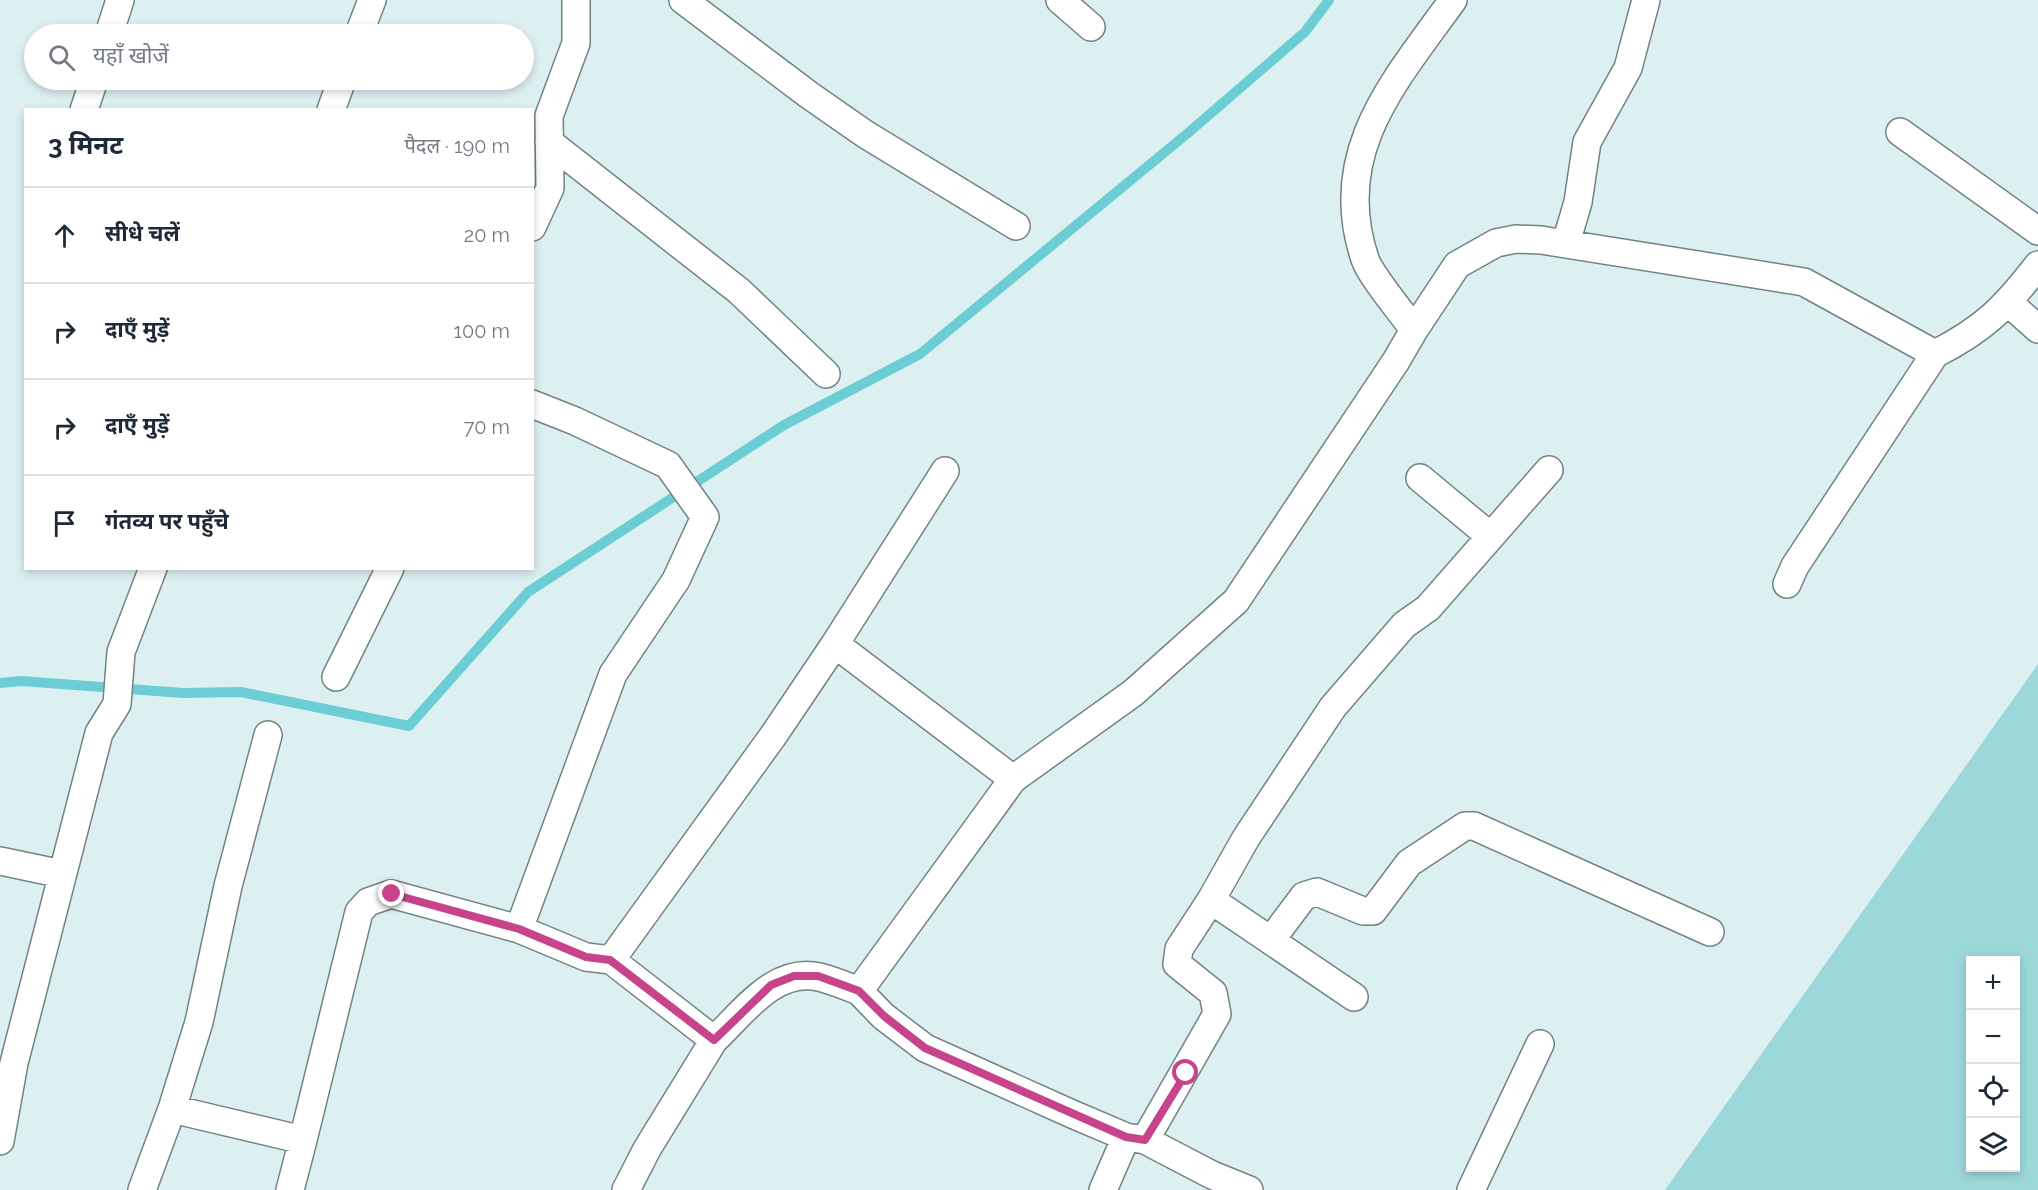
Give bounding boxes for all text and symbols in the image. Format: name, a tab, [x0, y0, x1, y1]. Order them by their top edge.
search box	[24, 24, 534, 90]
icon: search	[45, 41, 78, 74]
text: यहाँ खोजें	[93, 42, 169, 68]
text: 3 मिनट	[48, 130, 123, 160]
text: पैदल · 190 m	[404, 134, 510, 158]
icon: ahead	[48, 219, 81, 252]
text: सीधे चलें	[105, 220, 180, 246]
text: 20 m	[464, 223, 510, 247]
icon: right	[48, 315, 81, 348]
text: दाएँ मुड़ें	[105, 316, 169, 342]
text: 100 m	[453, 319, 510, 343]
icon: right	[48, 411, 81, 444]
text: दाएँ मुड़ें	[105, 412, 169, 438]
text: 70 m	[464, 415, 510, 439]
icon: arrive	[48, 507, 81, 540]
text: गंतव्य पर पहुँचे	[105, 508, 229, 534]
route end	[378, 880, 404, 906]
map controls	[1966, 956, 2020, 1172]
button: +	[1966, 956, 2020, 1010]
button: −	[1966, 1010, 2020, 1064]
route start	[1172, 1059, 1198, 1085]
button: locate	[1966, 1064, 2020, 1118]
button: layers	[1966, 1118, 2020, 1172]

